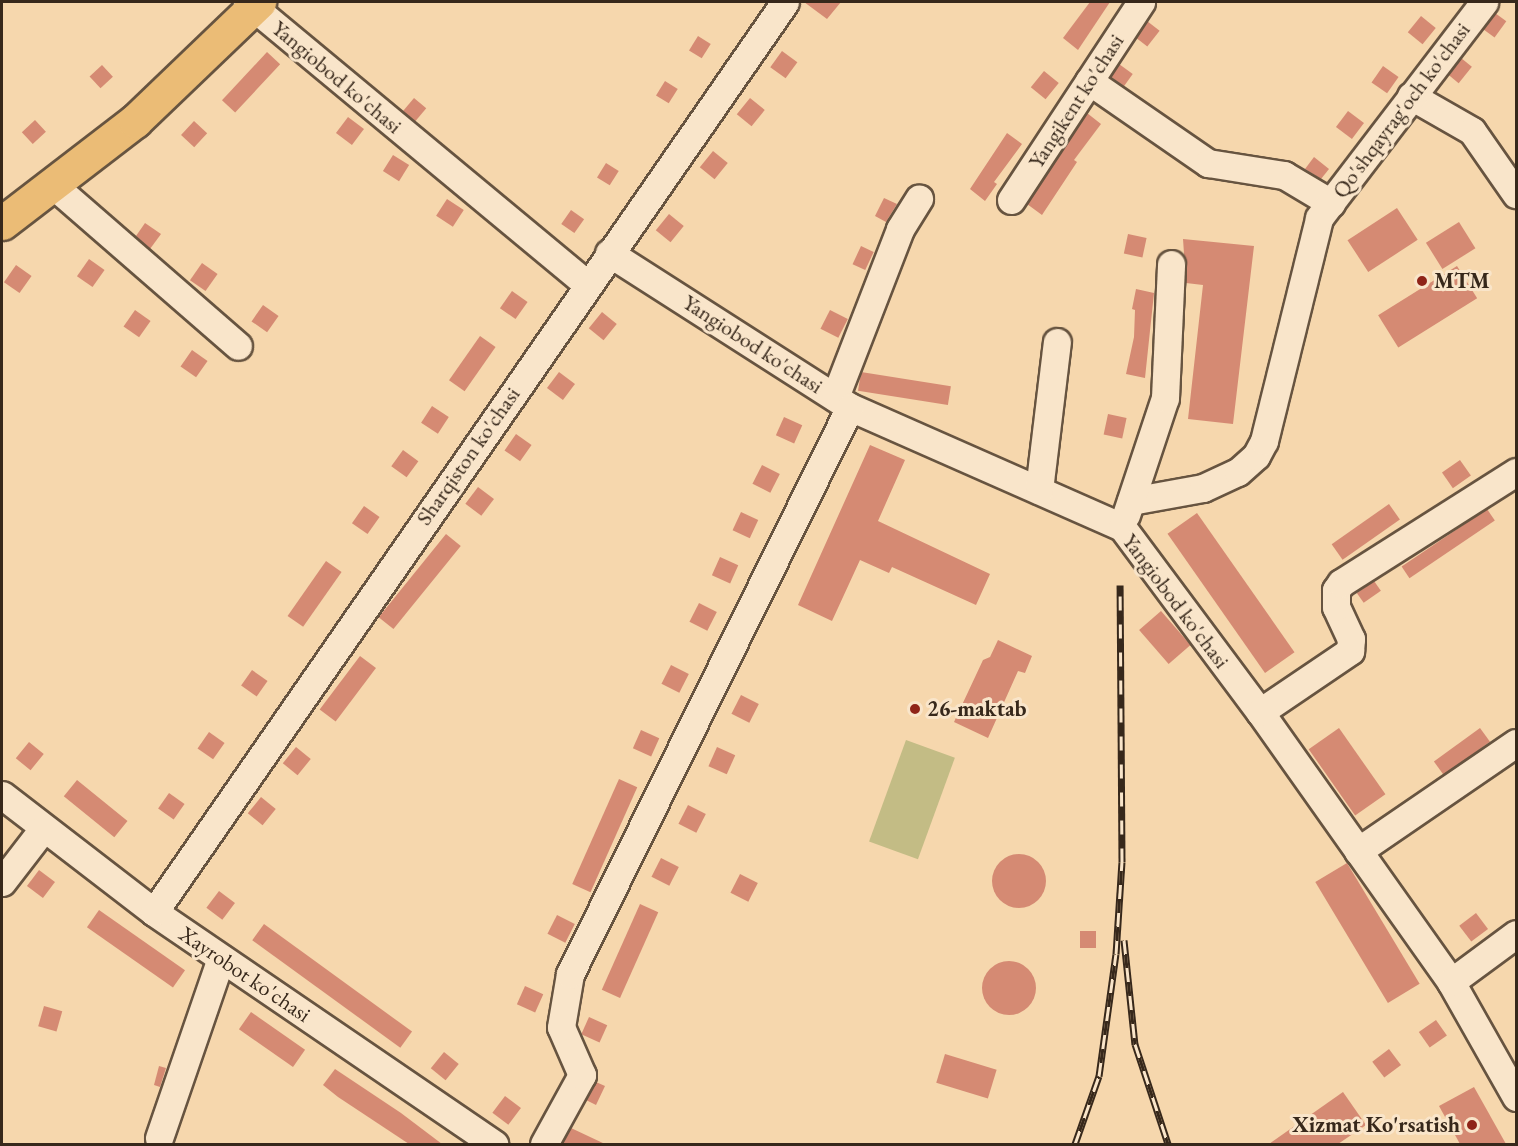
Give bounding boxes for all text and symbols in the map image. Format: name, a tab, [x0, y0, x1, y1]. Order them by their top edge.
street label: Yangiobod ko'chasi	[267, 15, 407, 139]
street label: Qo'shqayrag'och ko'chasi	[1326, 17, 1476, 203]
street label: Yangikent ko'chasi	[1023, 29, 1129, 173]
place label: MTM	[1434, 268, 1490, 294]
marker: MTM	[1415, 274, 1429, 288]
street label: Yangiobod ko'chasi	[678, 289, 828, 399]
street label: Sharqiston ko'chasi	[411, 382, 525, 530]
street label: Yangiobod ko'chasi	[1117, 528, 1235, 674]
place label: 26-maktab	[927, 696, 1026, 722]
marker: 26-maktab	[908, 702, 922, 716]
street label: Xayrobot ko'chasi	[174, 920, 316, 1028]
place label: Xizmat Ko'rsatish	[1292, 1112, 1460, 1138]
marker: Xizmat Ko'rsatish	[1465, 1118, 1479, 1132]

